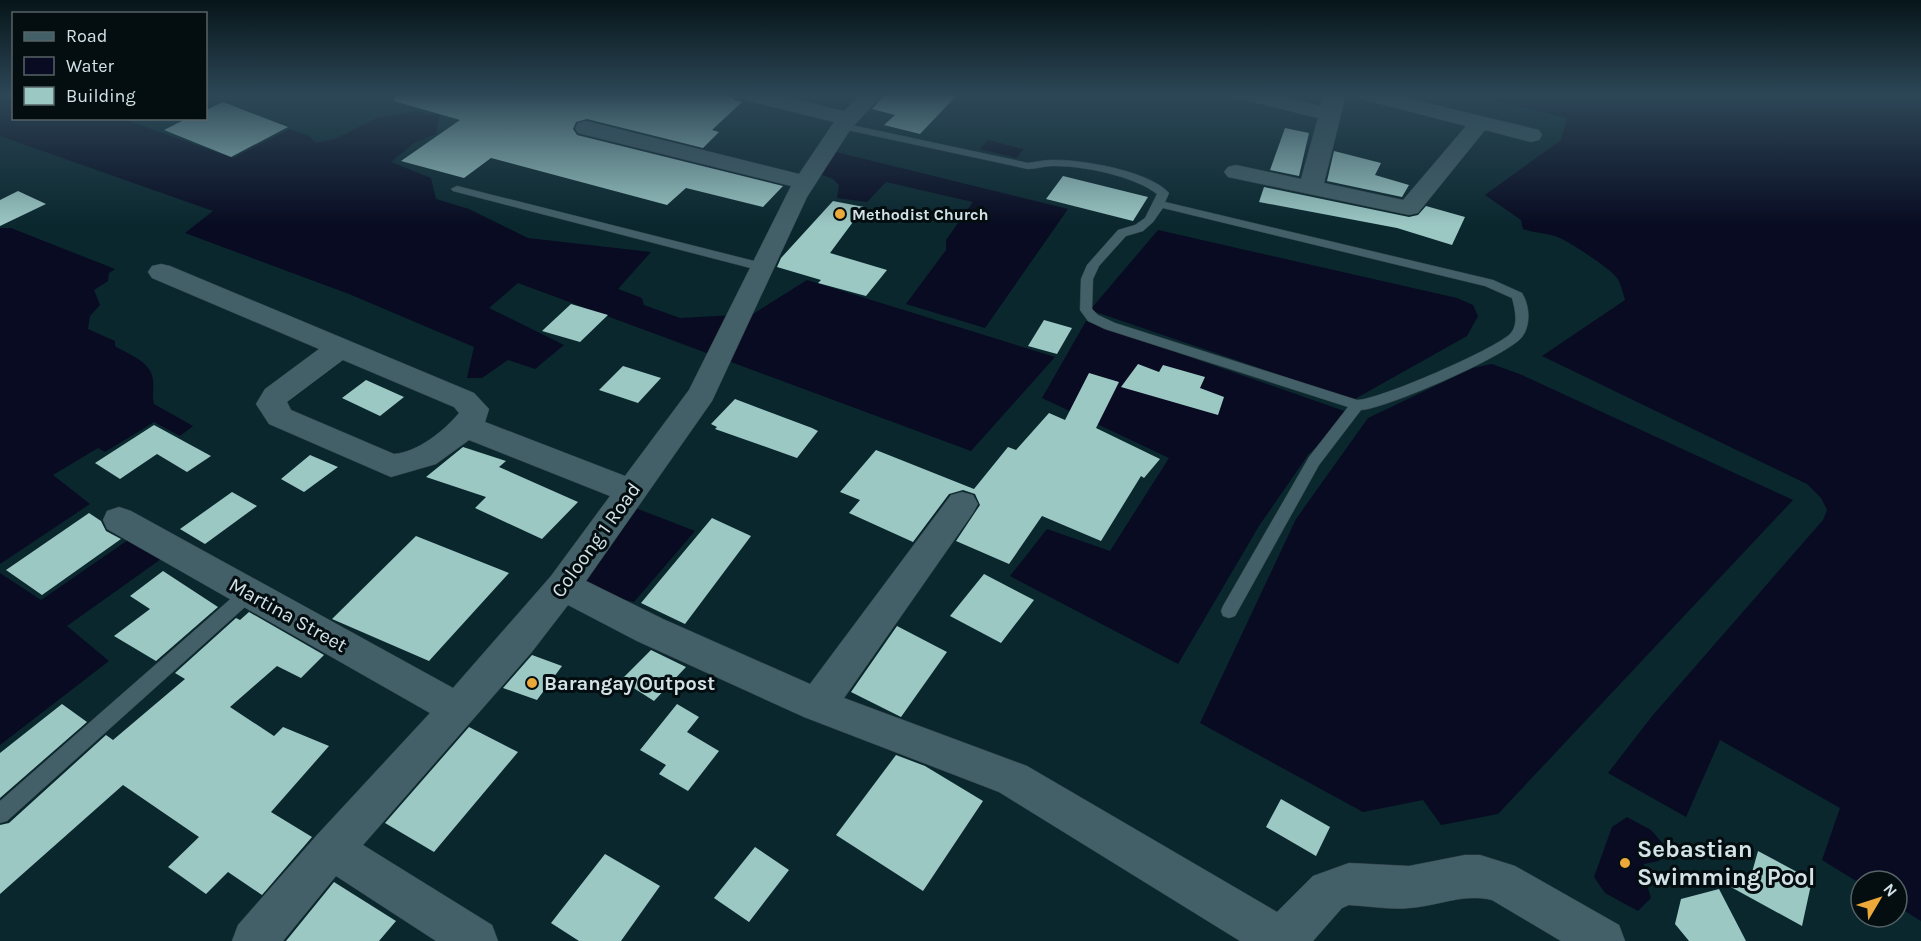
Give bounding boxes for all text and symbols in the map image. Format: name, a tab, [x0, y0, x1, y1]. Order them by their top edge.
legend	[12, 12, 207, 120]
text: Road	[66, 25, 107, 47]
text: Water	[66, 55, 114, 77]
text: Building	[66, 85, 136, 107]
place label: Methodist Church	[852, 205, 989, 224]
marker: Methodist Church	[833, 207, 847, 221]
street label: Coloong 1 Road	[547, 478, 645, 602]
street label: Martina Street	[225, 573, 351, 657]
place label: Barangay Outpost	[544, 672, 715, 695]
marker: Barangay Outpost	[525, 676, 539, 690]
place label: Sebastian Swimming Pool	[1637, 835, 1815, 891]
marker: Sebastian Swimming Pool	[1618, 856, 1632, 870]
north arrow	[1849, 869, 1909, 929]
text: N	[1879, 879, 1901, 900]

